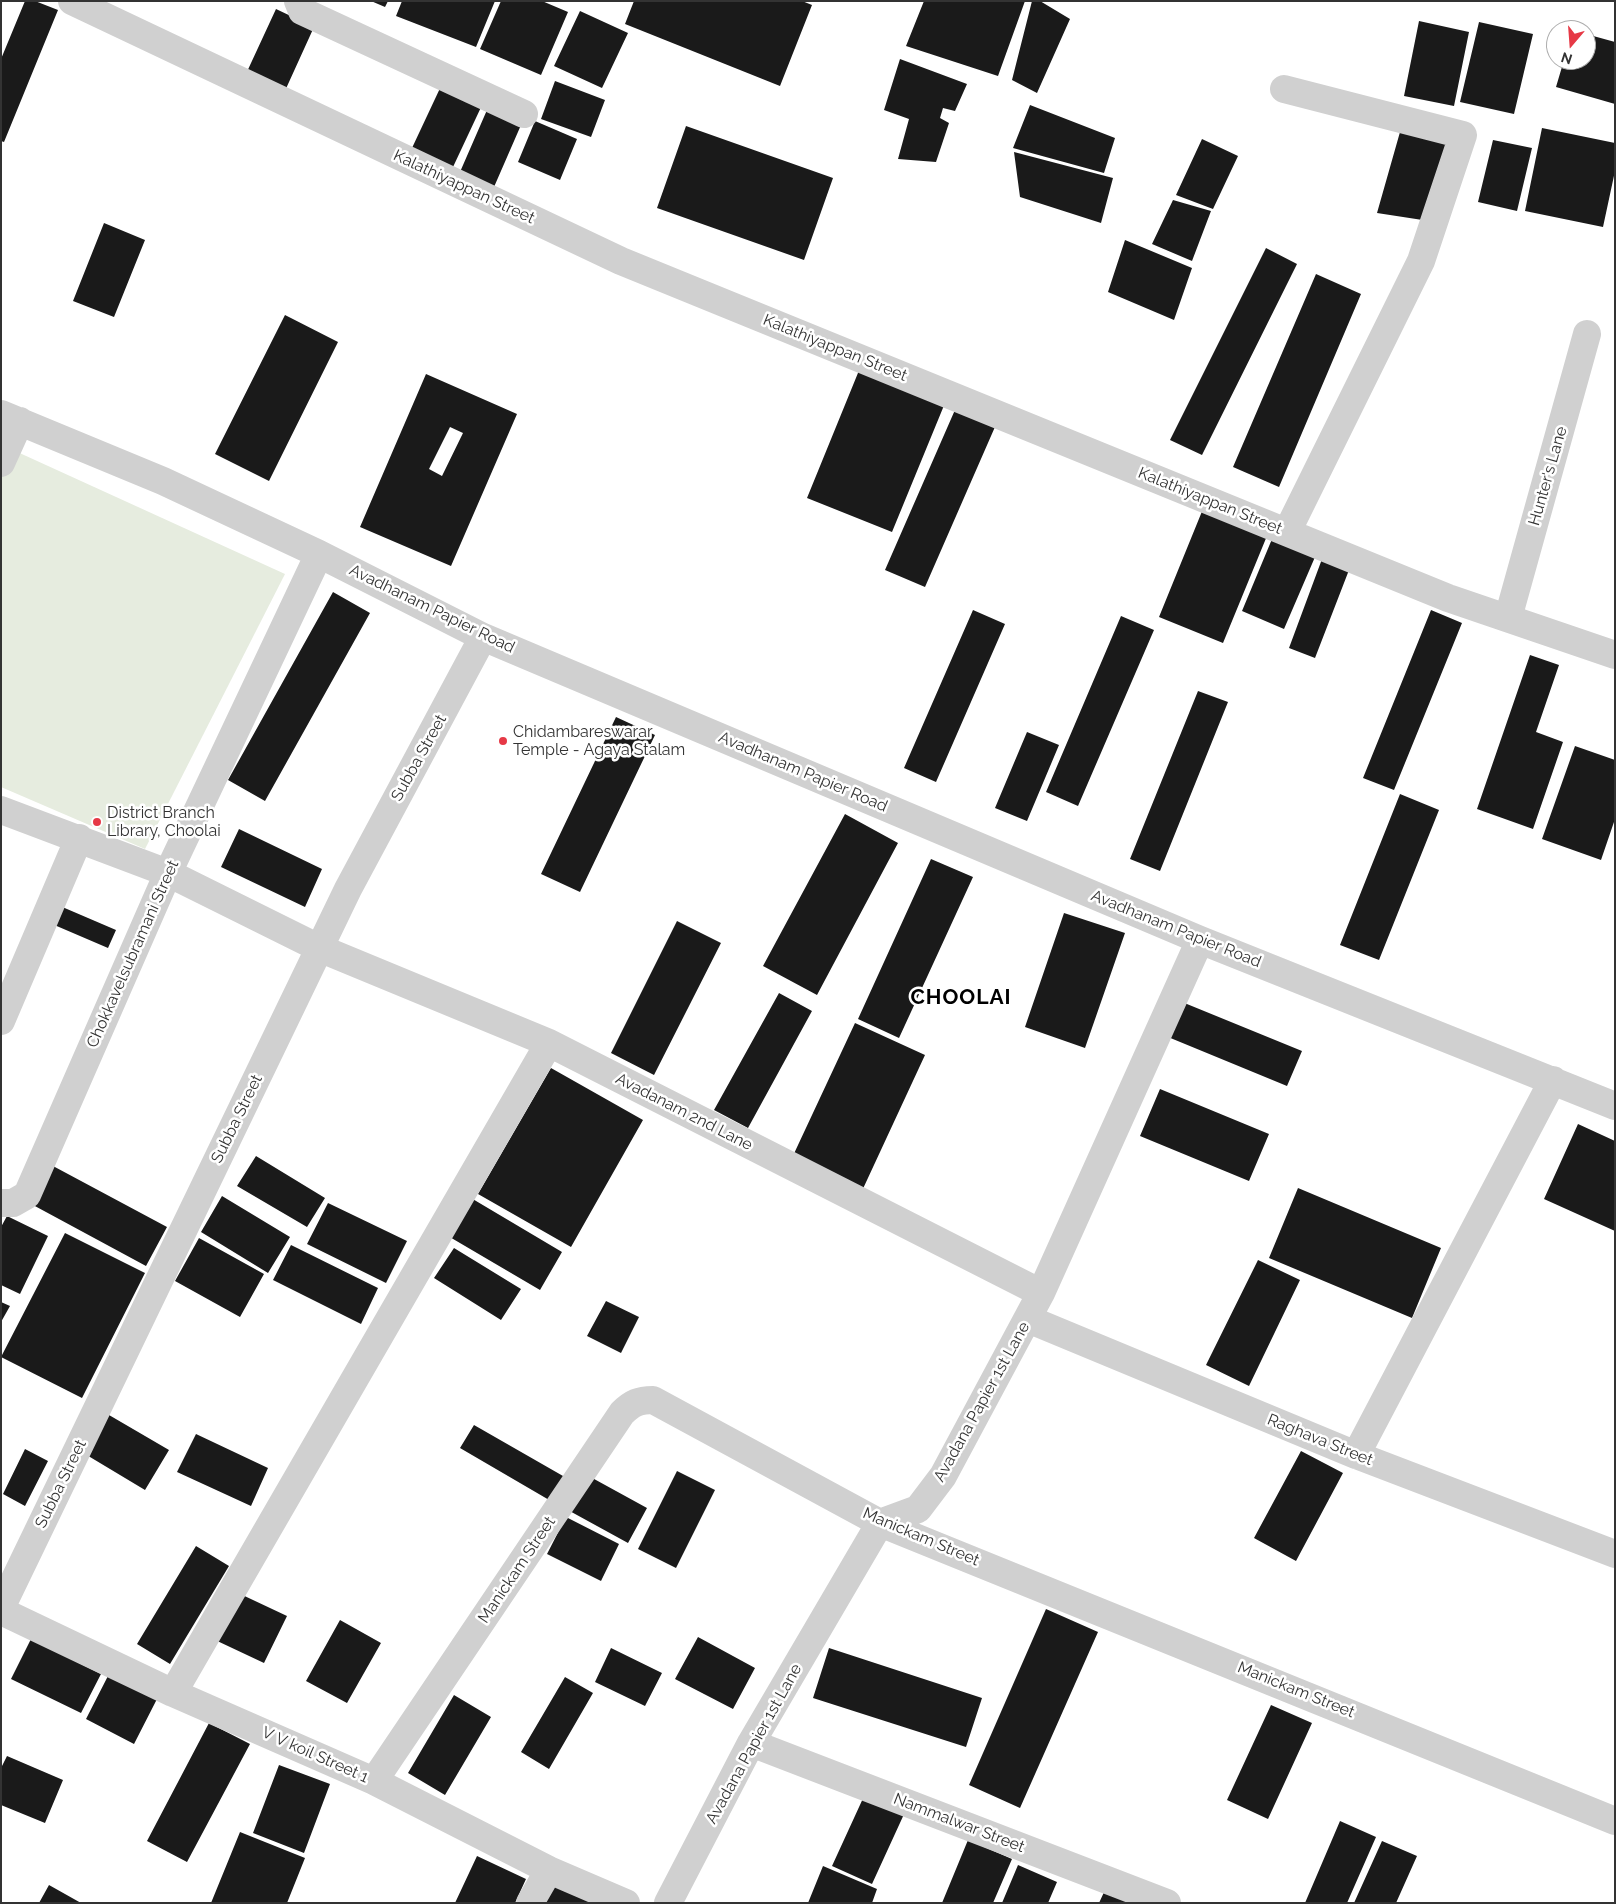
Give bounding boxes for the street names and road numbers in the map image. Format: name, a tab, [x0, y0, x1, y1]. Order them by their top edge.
street label: Kalathiyappan Street	[390, 146, 538, 228]
street label: Kalathiyappan Street	[760, 310, 910, 386]
street label: Hunter's Lane	[1525, 424, 1571, 528]
street label: Kalathiyappan Street	[1135, 463, 1285, 539]
street label: Avadhanam Papier Road	[346, 561, 518, 657]
street label: Subba Street	[387, 711, 451, 805]
street label: Avadhanam Papier Road	[716, 728, 890, 816]
street label: Chokkavelsubramani Street	[83, 857, 183, 1051]
street label: Avadhanam Papier Road	[1088, 886, 1264, 972]
street label: Avadanam 2nd Lane	[612, 1069, 756, 1155]
street label: Subba Street	[207, 1072, 267, 1166]
street label: Avadana Papier 1st Lane	[930, 1319, 1034, 1485]
street label: Raghava Street	[1264, 1410, 1376, 1470]
street label: Subba Street	[31, 1437, 91, 1531]
street label: Manickam Street	[860, 1504, 982, 1570]
street label: Manickam Street	[474, 1513, 560, 1627]
street label: Manickam Street	[1235, 1658, 1357, 1722]
street label: Avadana Papier 1st Lane	[702, 1661, 806, 1827]
street label: V V koil Street 1	[259, 1723, 371, 1787]
street label: Nammalwar Street	[891, 1789, 1027, 1857]

